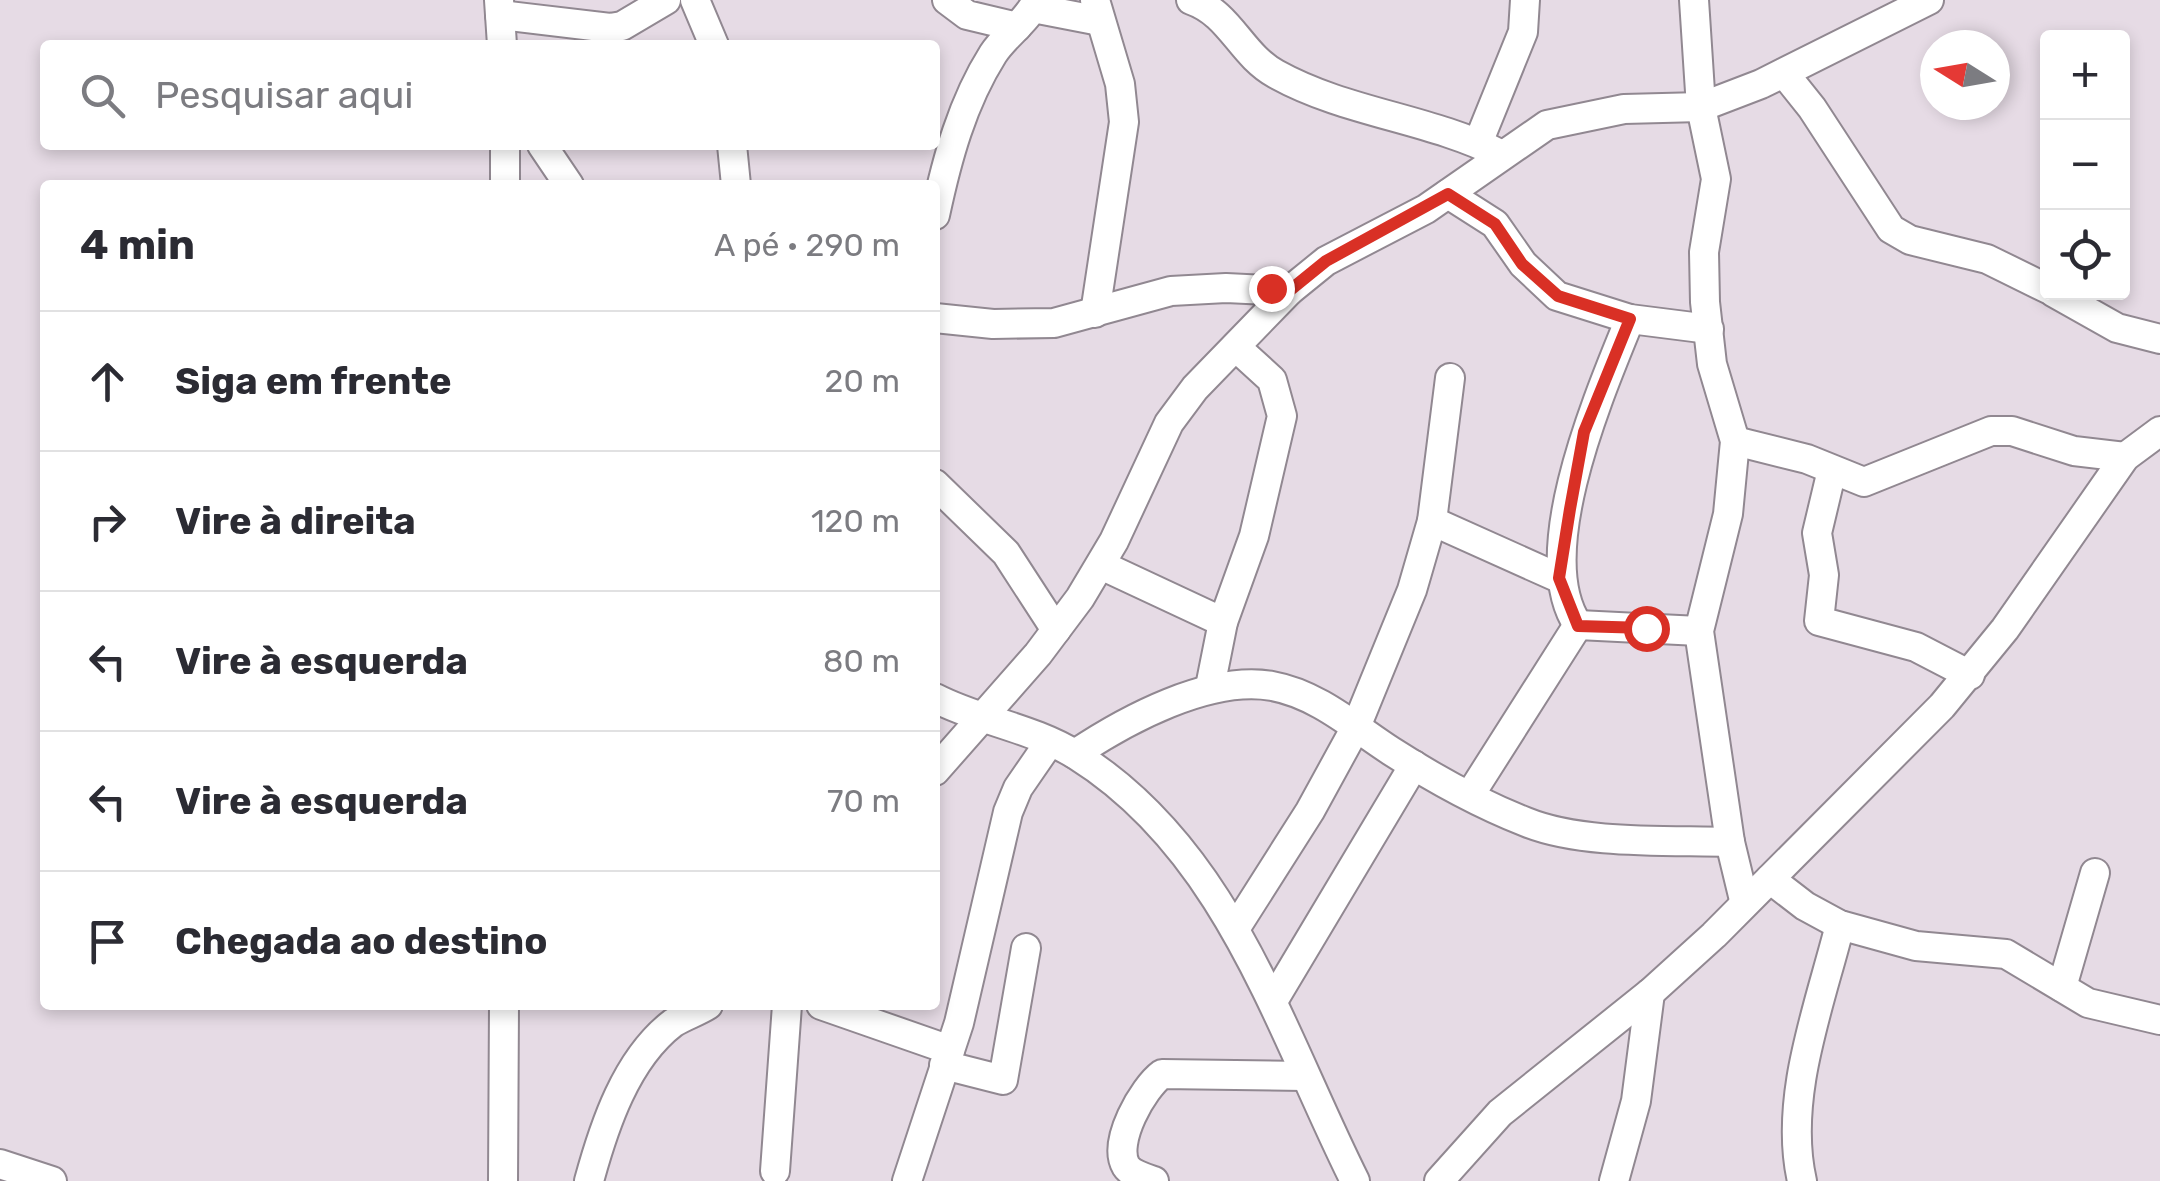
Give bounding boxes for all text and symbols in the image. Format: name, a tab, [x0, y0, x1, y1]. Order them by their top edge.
north arrow	[1920, 30, 2010, 120]
map controls	[2040, 30, 2130, 300]
button: +	[2040, 30, 2130, 120]
search box	[40, 40, 940, 150]
icon: search	[75, 68, 130, 123]
text: Pesquisar aqui	[155, 72, 413, 118]
button: −	[2040, 120, 2130, 210]
button: locate	[2040, 210, 2130, 300]
text: 4 min	[80, 220, 195, 270]
text: A pé · 290 m	[714, 226, 900, 264]
route end	[1249, 266, 1295, 312]
icon: ahead	[80, 354, 135, 409]
text: Siga em frente	[175, 358, 452, 404]
text: 20 m	[825, 362, 900, 400]
icon: right	[80, 494, 135, 549]
text: Vire à direita	[175, 498, 416, 544]
text: 120 m	[811, 502, 900, 540]
route start	[1624, 606, 1670, 652]
icon: left	[80, 634, 135, 689]
text: Vire à esquerda	[175, 638, 468, 684]
text: 80 m	[823, 642, 900, 680]
icon: left	[80, 774, 135, 829]
text: Vire à esquerda	[175, 778, 468, 824]
text: 70 m	[827, 782, 900, 820]
icon: arrive	[80, 914, 135, 969]
text: Chegada ao destino	[175, 918, 547, 964]

